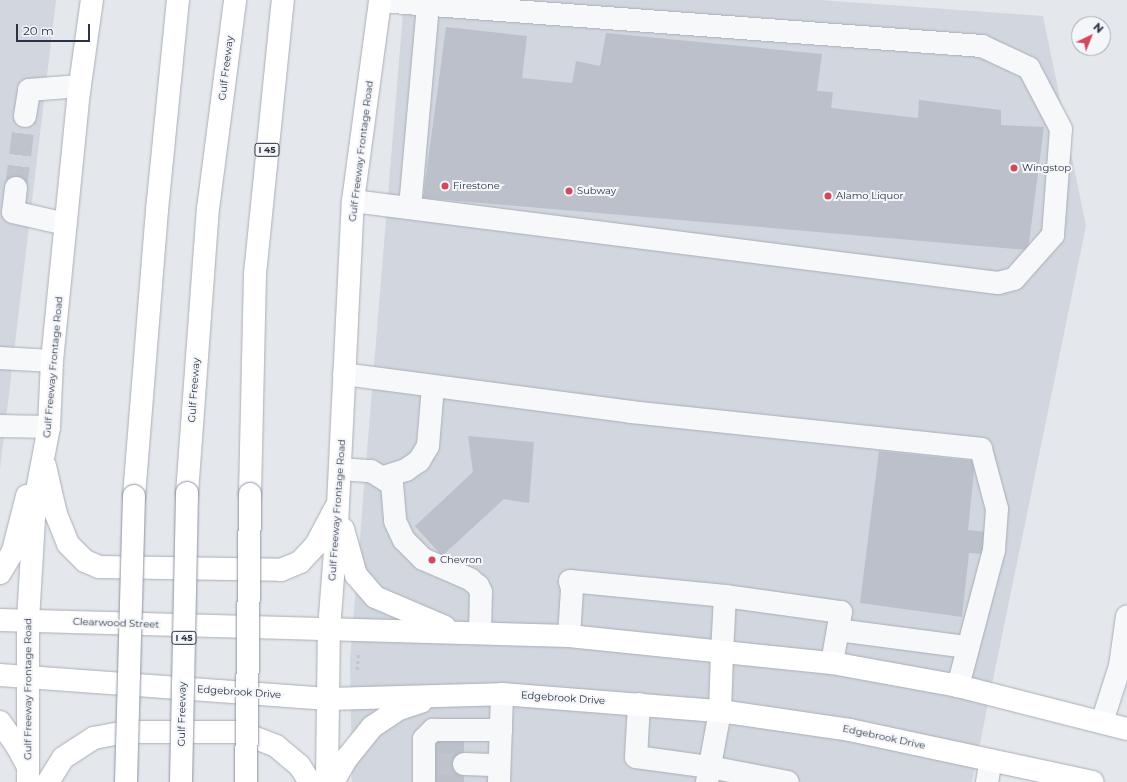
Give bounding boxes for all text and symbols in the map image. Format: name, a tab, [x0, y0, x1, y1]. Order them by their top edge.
scale bar	[18, 16, 92, 42]
north arrow	[1071, 16, 1111, 56]
text: N	[1090, 20, 1107, 36]
text: 20 m	[23, 23, 54, 38]
street label: Gulf Freeway	[216, 35, 236, 101]
street label: Gulf Freeway Frontage Road	[346, 80, 376, 222]
road number: I 45	[254, 143, 280, 157]
place label: Wingstop	[1022, 162, 1071, 174]
marker: Wingstop	[1009, 163, 1019, 173]
place label: Firestone	[453, 180, 500, 192]
marker: Firestone	[440, 181, 450, 191]
place label: Subway	[577, 185, 616, 197]
marker: Subway	[564, 186, 574, 196]
place label: Alamo Liquor	[836, 190, 904, 202]
marker: Alamo Liquor	[823, 191, 833, 201]
street label: Gulf Freeway Frontage Road	[41, 296, 65, 438]
street label: Gulf Freeway	[186, 357, 202, 423]
street label: Gulf Freeway Frontage Road	[326, 439, 348, 581]
place label: Chevron	[440, 554, 482, 566]
marker: Chevron	[427, 555, 437, 565]
street label: Clearwood Street	[73, 615, 159, 631]
street label: Gulf Freeway Frontage Road	[22, 618, 34, 760]
road number: I 45	[171, 631, 197, 645]
street label: Gulf Freeway	[175, 681, 189, 747]
street label: Edgebrook Drive	[197, 683, 281, 701]
street label: Edgebrook Drive	[521, 689, 605, 707]
street label: Edgebrook Drive	[842, 722, 926, 752]

